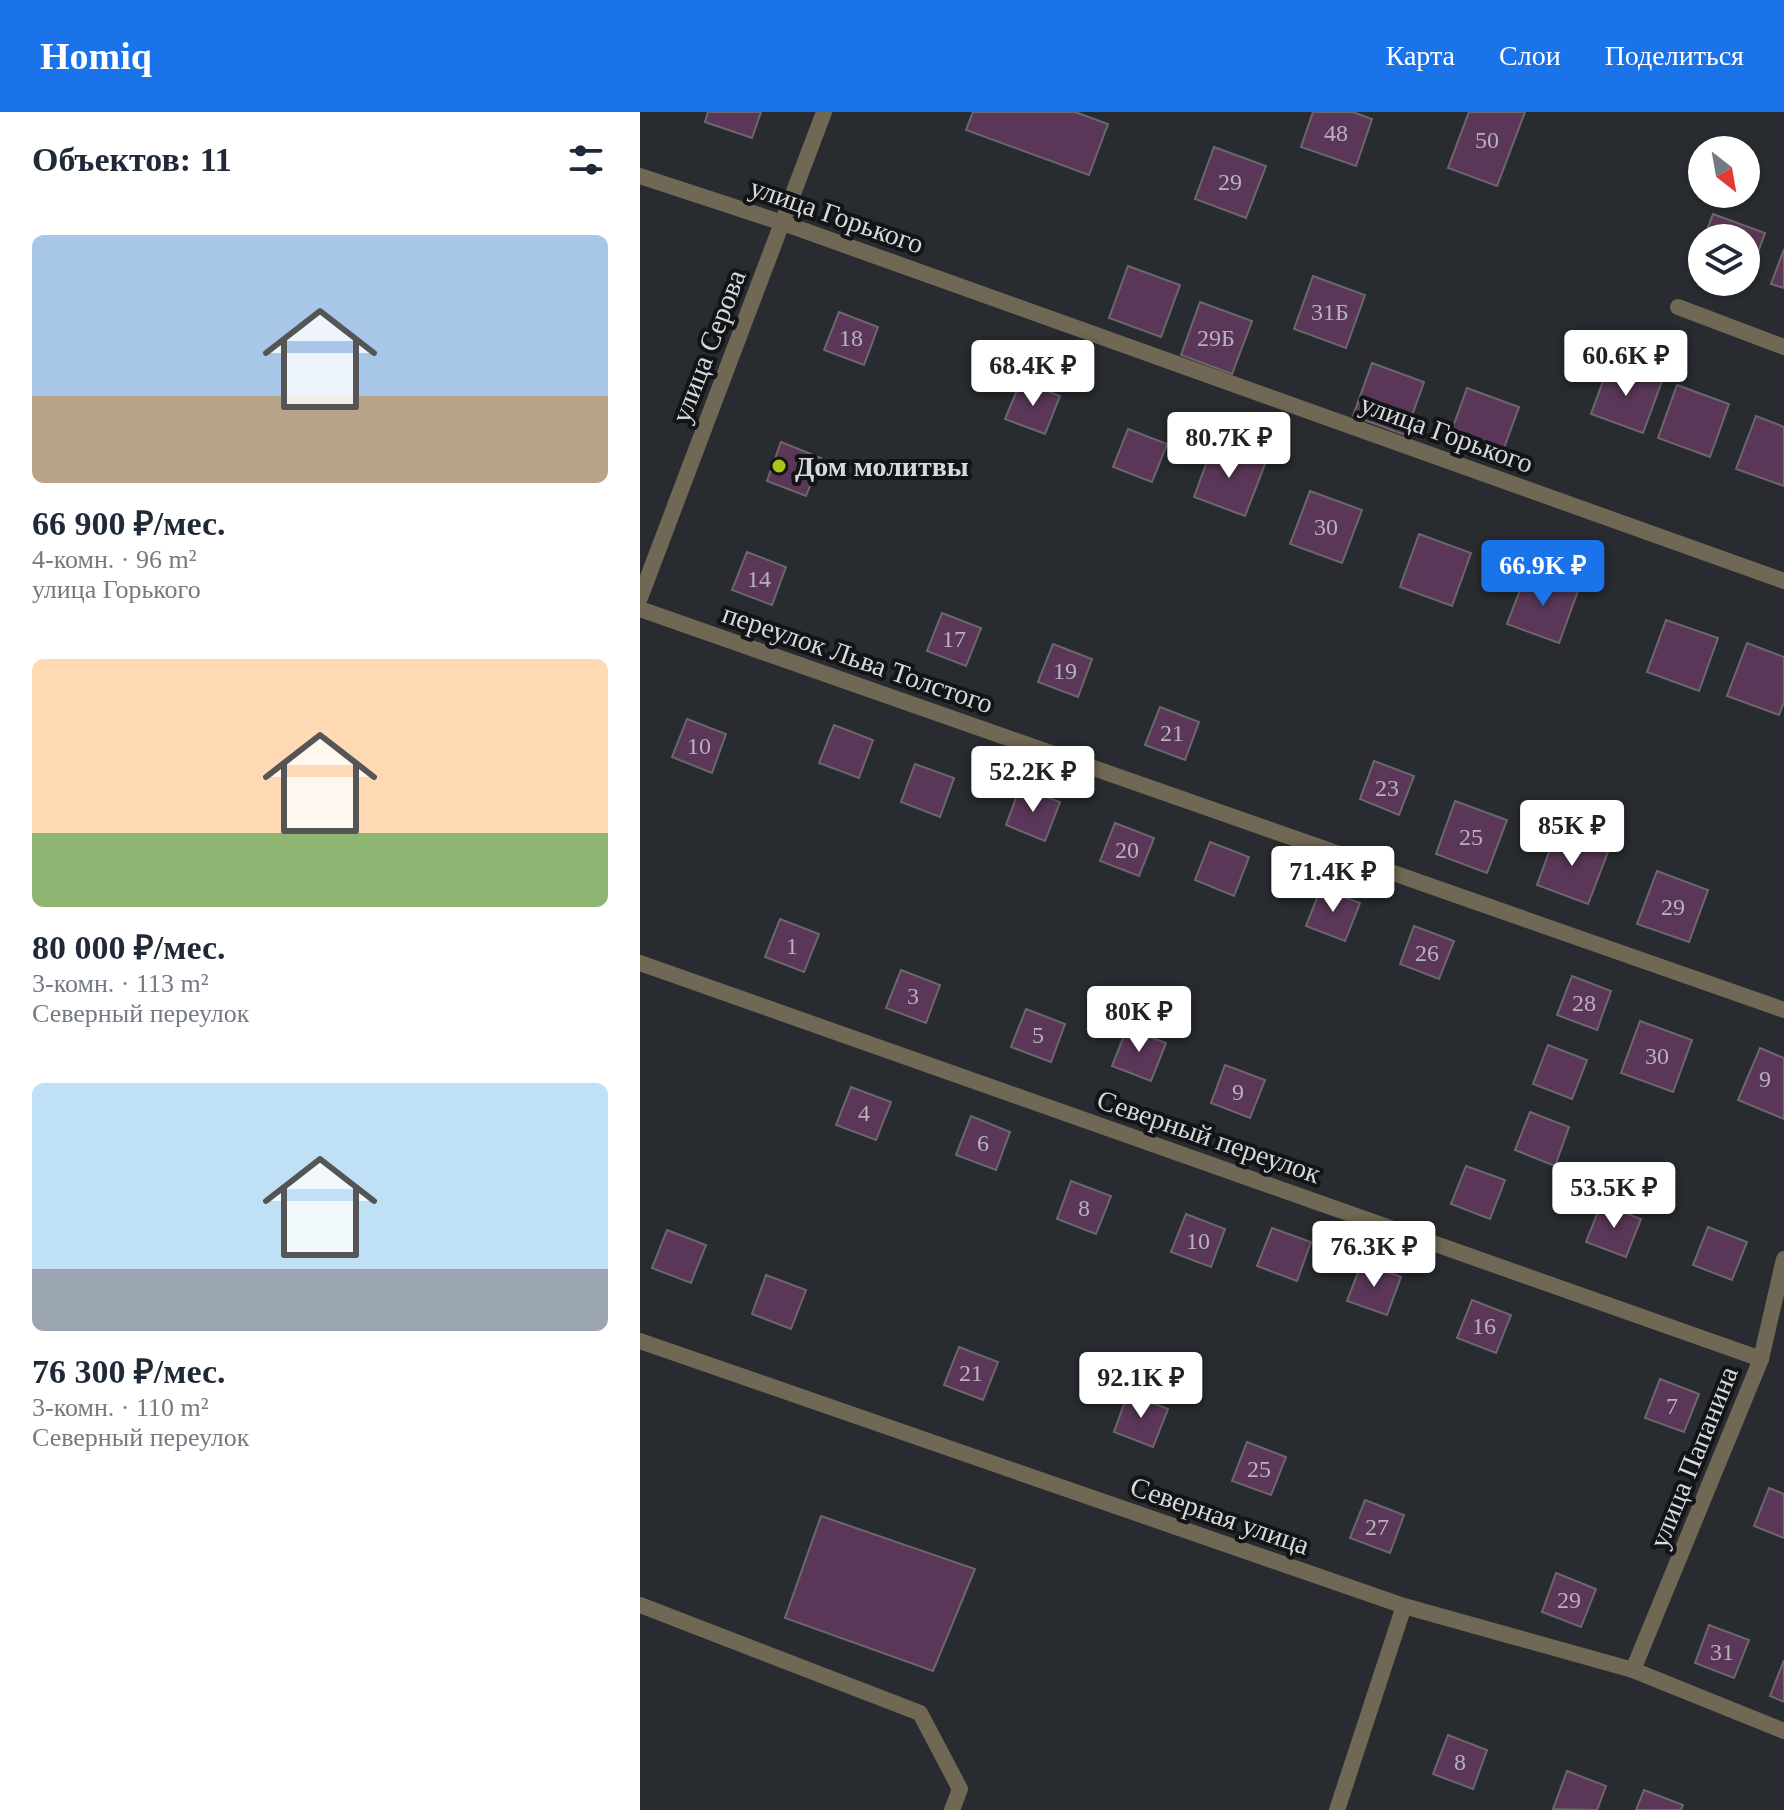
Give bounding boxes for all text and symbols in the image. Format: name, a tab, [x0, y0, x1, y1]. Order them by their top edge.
text: Homiq	[40, 35, 152, 77]
text: Карта	[1386, 40, 1455, 71]
text: Слои	[1499, 40, 1561, 71]
text: Поделиться	[1605, 40, 1744, 71]
house number: 48	[1324, 120, 1348, 146]
house number: 50	[1475, 127, 1499, 153]
north arrow	[1688, 136, 1760, 208]
map controls	[1688, 136, 1760, 296]
icon: filters	[564, 138, 608, 182]
text: Объектов: 11	[32, 141, 232, 178]
house number: 29	[1218, 169, 1242, 195]
street label: улица Горького	[746, 171, 928, 260]
button: layers	[1688, 224, 1760, 296]
street label: улица Серова	[665, 265, 752, 427]
icon: home	[248, 287, 392, 431]
house number: 31Б	[1311, 299, 1349, 325]
house number: 18	[839, 325, 863, 351]
house number: 29Б	[1197, 325, 1235, 351]
pin: 60.6K ₽	[1552, 330, 1700, 398]
pin: 68.4K ₽	[959, 340, 1107, 408]
text: 60.6K ₽	[1582, 341, 1670, 370]
text: 68.4K ₽	[989, 351, 1077, 380]
street label: улица Горького	[1356, 388, 1537, 479]
pin: 80.7K ₽	[1155, 412, 1303, 480]
text: 80.7K ₽	[1185, 423, 1273, 452]
place label: Дом молитвы	[795, 451, 969, 482]
marker: Дом молитвы	[770, 457, 788, 475]
text: 66 900 ₽/мес.	[32, 505, 226, 542]
house number: 30	[1314, 514, 1338, 540]
pin: 66.9K ₽	[1469, 540, 1617, 608]
text: 4-комн. · 96 m²	[32, 545, 197, 574]
text: 66.9K ₽	[1499, 551, 1587, 580]
house number: 14	[747, 566, 771, 592]
text: улица Горького	[32, 575, 201, 604]
street label: переулок Льва Толстого	[718, 598, 997, 719]
house number: 17	[942, 626, 966, 652]
house number: 19	[1053, 658, 1077, 684]
icon: home	[248, 711, 392, 855]
house number: 21	[1160, 720, 1184, 746]
house number: 10	[687, 733, 711, 759]
pin: 52.2K ₽	[959, 746, 1107, 814]
text: 52.2K ₽	[989, 757, 1077, 786]
house number: 23	[1375, 775, 1399, 801]
pin: 85K ₽	[1516, 800, 1628, 868]
text: 85K ₽	[1538, 811, 1606, 840]
house number: 25	[1459, 824, 1483, 850]
house number: 20	[1115, 837, 1139, 863]
pin: 71.4K ₽	[1259, 846, 1407, 914]
text: 71.4K ₽	[1289, 857, 1377, 886]
house number: 29	[1661, 894, 1685, 920]
text: 80 000 ₽/мес.	[32, 929, 226, 966]
house number: 1	[786, 933, 798, 959]
house number: 26	[1415, 940, 1439, 966]
text: 3-комн. · 113 m²	[32, 969, 209, 998]
house number: 3	[907, 983, 919, 1009]
pin: 80K ₽	[1083, 986, 1195, 1054]
house number: 28	[1572, 990, 1596, 1016]
text: 80K ₽	[1105, 997, 1173, 1026]
text: Северный переулок	[32, 999, 249, 1028]
house number: 5	[1032, 1022, 1044, 1048]
house number: 30	[1645, 1043, 1669, 1069]
house number: 9	[1759, 1066, 1771, 1092]
house number: 9	[1232, 1079, 1244, 1105]
street label: Северный переулок	[1093, 1084, 1325, 1189]
house number: 4	[858, 1100, 870, 1126]
house number: 6	[977, 1130, 989, 1156]
icon: home	[248, 1135, 392, 1279]
pin: 53.5K ₽	[1540, 1162, 1688, 1230]
text: 53.5K ₽	[1570, 1173, 1658, 1202]
house number: 8	[1078, 1195, 1090, 1221]
pin: 76.3K ₽	[1300, 1221, 1448, 1289]
house number: 10	[1186, 1228, 1210, 1254]
text: 76.3K ₽	[1330, 1232, 1418, 1261]
house number: 16	[1472, 1313, 1496, 1339]
pin: 92.1K ₽	[1067, 1352, 1215, 1420]
text: 76 300 ₽/мес.	[32, 1353, 226, 1390]
house number: 21	[959, 1360, 983, 1386]
street label: улица Папанина	[1643, 1361, 1744, 1553]
text: 92.1K ₽	[1097, 1363, 1185, 1392]
text: 3-комн. · 110 m²	[32, 1393, 209, 1422]
house number: 7	[1666, 1393, 1678, 1419]
text: Северный переулок	[32, 1423, 249, 1452]
house number: 25	[1247, 1456, 1271, 1482]
street label: Северная улица	[1126, 1470, 1314, 1561]
house number: 27	[1365, 1514, 1389, 1540]
house number: 29	[1557, 1587, 1581, 1613]
house number: 31	[1710, 1639, 1734, 1665]
house number: 8	[1454, 1749, 1466, 1775]

